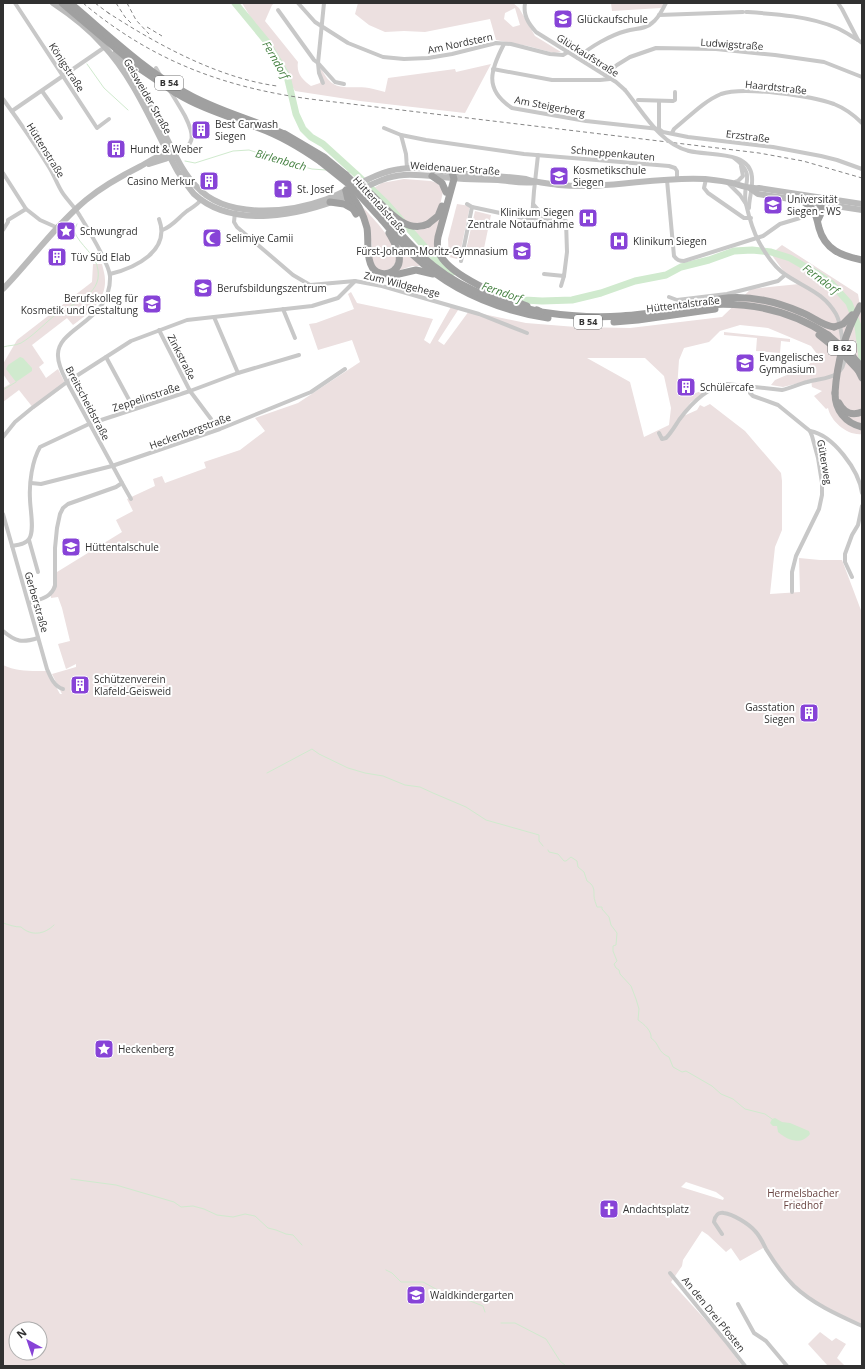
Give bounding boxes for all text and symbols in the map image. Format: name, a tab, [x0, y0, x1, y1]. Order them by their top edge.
school or university icon: Glückaufschule	[552, 8, 574, 30]
place label: Glückaufschule	[577, 12, 648, 26]
street label: Am Nordstern	[426, 29, 494, 57]
street label: Glückaufstraße	[554, 30, 622, 80]
street label: Ludwigstraße	[700, 35, 764, 53]
water label: Ferndorf	[260, 38, 294, 83]
street label: Königstraße	[46, 40, 88, 95]
street label: Geisweider Straße	[121, 56, 176, 137]
road number: B 54	[155, 76, 183, 90]
street label: Haardtstraße	[744, 77, 808, 97]
street label: Am Steigerberg	[513, 92, 587, 120]
place label: Best Carwash Siegen	[215, 117, 278, 143]
building icon: Best Carwash Siegen	[190, 119, 212, 141]
street label: Hüttenstraße	[24, 120, 69, 180]
street label: Erzstraße	[725, 126, 771, 146]
building icon: Hundt & Weber	[105, 138, 127, 160]
place label: Hundt & Weber	[130, 142, 202, 156]
street label: Schneppenkauten	[570, 142, 656, 164]
water label: Birlenbach	[254, 145, 308, 174]
street label: Weidenauer Straße	[410, 158, 501, 178]
place label: Kosmetikschule Siegen	[573, 163, 646, 189]
school or university icon: Kosmetikschule Siegen	[548, 165, 570, 187]
building icon: Casino Merkur	[198, 170, 220, 192]
street label: Hüttentalstraße	[350, 173, 410, 237]
place label: Casino Merkur	[127, 174, 195, 188]
church icon: St. Josef	[272, 178, 294, 200]
place label: St. Josef	[297, 182, 334, 196]
place label: Universität Siegen - WS	[787, 192, 841, 218]
school or university icon: Universität Siegen - WS	[762, 194, 784, 216]
place label: Klinikum Siegen Zentrale Notaufnahme	[468, 205, 574, 231]
hospital icon: Klinikum Siegen Zentrale Notaufnahme	[577, 207, 599, 229]
place icon: Schwungrad	[55, 220, 77, 242]
place label: Schwungrad	[80, 224, 138, 238]
mosque icon: Selimiye Camii	[201, 227, 223, 249]
hospital icon: Klinikum Siegen	[608, 230, 630, 252]
place label: Selimiye Camii	[226, 231, 293, 245]
place label: Klinikum Siegen	[633, 234, 707, 248]
school or university icon: Fürst-Johann-Moritz-Gymnasium	[511, 240, 533, 262]
place label: Fürst-Johann-Moritz-Gymnasium	[356, 244, 508, 258]
building icon: Tüv Süd Elab	[46, 246, 68, 268]
place label: Tüv Süd Elab	[71, 250, 130, 264]
water label: Ferndorf	[800, 260, 844, 298]
street label: Zum Wildgehege	[362, 268, 442, 300]
school or university icon: Berufsbildungszentrum	[192, 277, 214, 299]
water label: Ferndorf	[480, 278, 526, 306]
place label: Berufsbildungszentrum	[217, 281, 327, 295]
place label: Berufskolleg für Kosmetik und Gestaltung	[21, 291, 139, 317]
school or university icon: Berufskolleg für Kosmetik und Gestaltung	[141, 293, 163, 315]
street label: Hüttentalstraße	[646, 293, 721, 315]
road number: B 54	[574, 315, 602, 329]
street label: Zinkstraße	[165, 332, 200, 383]
road number: B 62	[828, 341, 856, 355]
place label: Evangelisches Gymnasium	[759, 350, 824, 376]
school or university icon: Evangelisches Gymnasium	[734, 352, 756, 374]
street label: Breitscheidstraße	[63, 364, 114, 443]
building icon: Schülercafe	[675, 376, 697, 398]
street label: Zeppelinstraße	[110, 379, 182, 415]
place label: Schülercafe	[700, 380, 754, 394]
street label: Heckenbergstraße	[147, 410, 233, 452]
street label: Güterweg	[814, 438, 836, 486]
school or university icon: Hüttentalschule	[60, 536, 82, 558]
place label: Hüttentalschule	[85, 540, 159, 554]
street label: Gerberstraße	[22, 570, 52, 634]
place label: Schützenverein Klafeld-Geisweid	[94, 672, 171, 698]
building icon: Schützenverein Klafeld-Geisweid	[69, 674, 91, 696]
place label: Gasstation Siegen	[745, 700, 795, 726]
building icon: Gasstation Siegen	[798, 702, 820, 724]
place icon: Heckenberg	[93, 1038, 115, 1060]
place label: Heckenberg	[118, 1042, 175, 1056]
park label: Hermelsbacher Friedhof	[767, 1186, 839, 1212]
church icon: Andachtsplatz	[598, 1198, 620, 1220]
place label: Andachtsplatz	[623, 1202, 689, 1216]
street label: An den Drei Pfosten	[679, 1273, 749, 1355]
school or university icon: Waldkindergarten	[405, 1284, 427, 1306]
place label: Waldkindergarten	[430, 1288, 514, 1302]
north arrow	[8, 1321, 48, 1361]
text: N	[13, 1324, 30, 1342]

